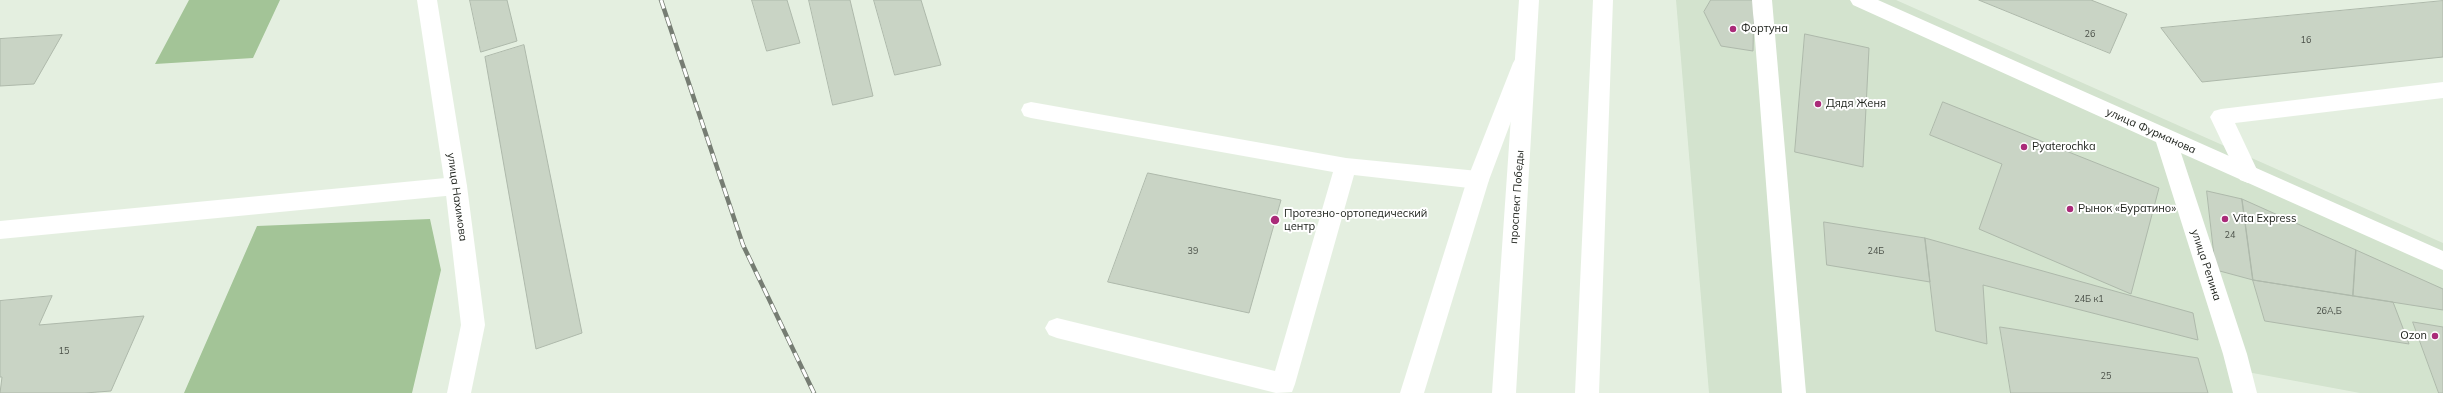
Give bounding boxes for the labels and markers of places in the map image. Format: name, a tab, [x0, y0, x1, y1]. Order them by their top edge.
place label: Фортуна	[1741, 22, 1788, 36]
marker: Фортуна	[1728, 24, 1738, 34]
place label: Дядя Женя	[1826, 97, 1886, 111]
marker: Дядя Женя	[1813, 99, 1823, 109]
place label: Pyaterochka	[2032, 140, 2096, 154]
marker: Pyaterochka	[2019, 142, 2029, 152]
place label: Рынок «Буратино»	[2078, 202, 2176, 216]
marker: Рынок «Буратино»	[2065, 204, 2075, 214]
place label: Протезно-ортопедический центр	[1284, 207, 1427, 233]
place label: Vita Express	[2233, 212, 2296, 226]
marker: Протезно-ортопедический центр	[1269, 214, 1281, 226]
marker: Vita Express	[2220, 214, 2230, 224]
place label: Ozon	[2400, 329, 2427, 343]
marker: Ozon	[2430, 331, 2440, 341]

